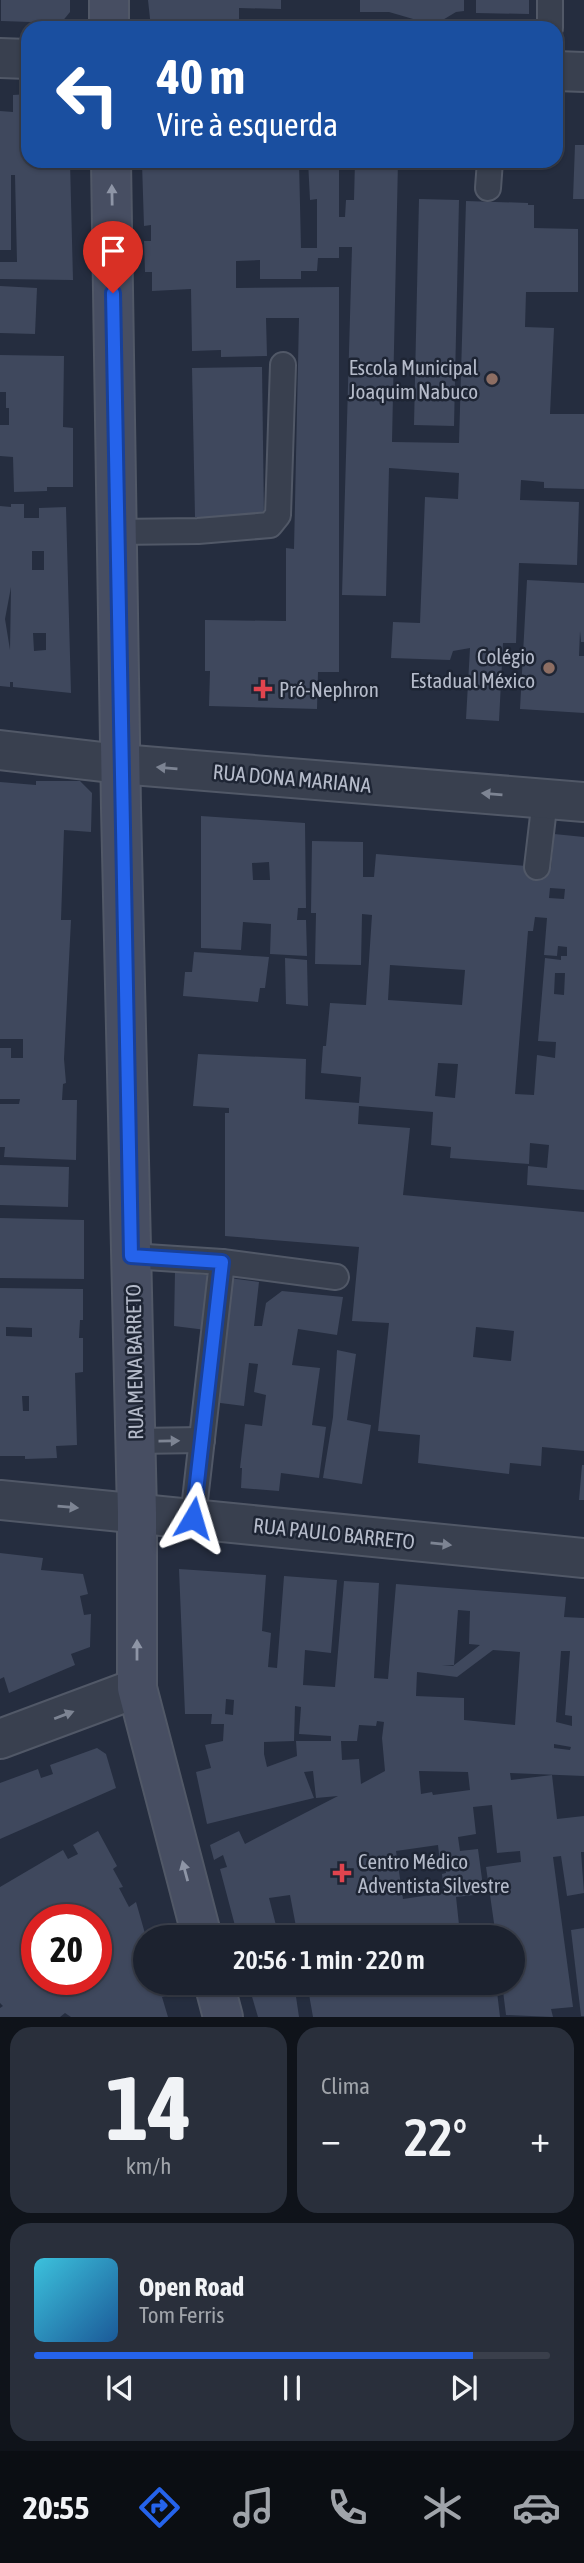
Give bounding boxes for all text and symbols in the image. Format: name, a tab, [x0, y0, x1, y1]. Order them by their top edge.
text: 40 m	[157, 48, 245, 104]
icon: left	[42, 49, 133, 140]
text: Vire à esquerda	[157, 106, 338, 143]
one-way arrow	[106, 184, 117, 206]
pin	[83, 221, 143, 293]
icon: arrive	[94, 232, 132, 270]
place label: Escola Municipal Joaquim Nabuco	[349, 355, 478, 403]
marker: Escola Municipal Joaquim Nabuco	[484, 371, 500, 387]
place label: Colégio Estadual México	[410, 644, 535, 692]
marker: Colégio Estadual México	[541, 660, 557, 676]
place label: Pró-Nephron	[279, 677, 379, 701]
marker: Pró-Nephron	[253, 679, 273, 699]
street label: RUA DONA MARIANA	[212, 759, 373, 797]
one-way arrow	[156, 762, 178, 773]
one-way arrow	[480, 788, 502, 799]
street label: RUA MENA BARRETO	[121, 1284, 147, 1440]
one-way arrow	[158, 1435, 180, 1447]
position arrow	[156, 1481, 230, 1555]
one-way arrow	[57, 1501, 79, 1512]
street label: RUA PAULO BARRETO	[252, 1513, 416, 1553]
one-way arrow	[430, 1538, 452, 1549]
one-way arrow	[131, 1639, 143, 1661]
one-way arrow	[53, 1709, 74, 1720]
place label: Centro Médico Adventista Silvestre	[358, 1849, 510, 1897]
one-way arrow	[179, 1860, 190, 1882]
marker: Centro Médico Adventista Silvestre	[332, 1863, 352, 1883]
speed limit sign: 20	[21, 1904, 112, 1995]
text: 20:56 · 1 min · 220 m	[233, 1945, 425, 1975]
text: 14	[106, 2055, 191, 2159]
text: Clima	[321, 2073, 370, 2099]
text: 22°	[404, 2107, 467, 2167]
text: −	[321, 2117, 341, 2160]
text: +	[530, 2117, 550, 2160]
text: km/h	[126, 2153, 171, 2179]
text: Open Road	[139, 2272, 244, 2302]
text: Tom Ferris	[139, 2302, 224, 2328]
icon: previous	[101, 2369, 139, 2407]
icon: pause	[273, 2369, 311, 2407]
icon: next	[445, 2369, 483, 2407]
icon: directions	[135, 2483, 184, 2532]
icon: music	[229, 2483, 278, 2532]
icon: phone	[323, 2483, 372, 2532]
icon: climate	[418, 2483, 467, 2532]
icon: car	[512, 2483, 561, 2532]
text: 20:55	[23, 2489, 89, 2526]

